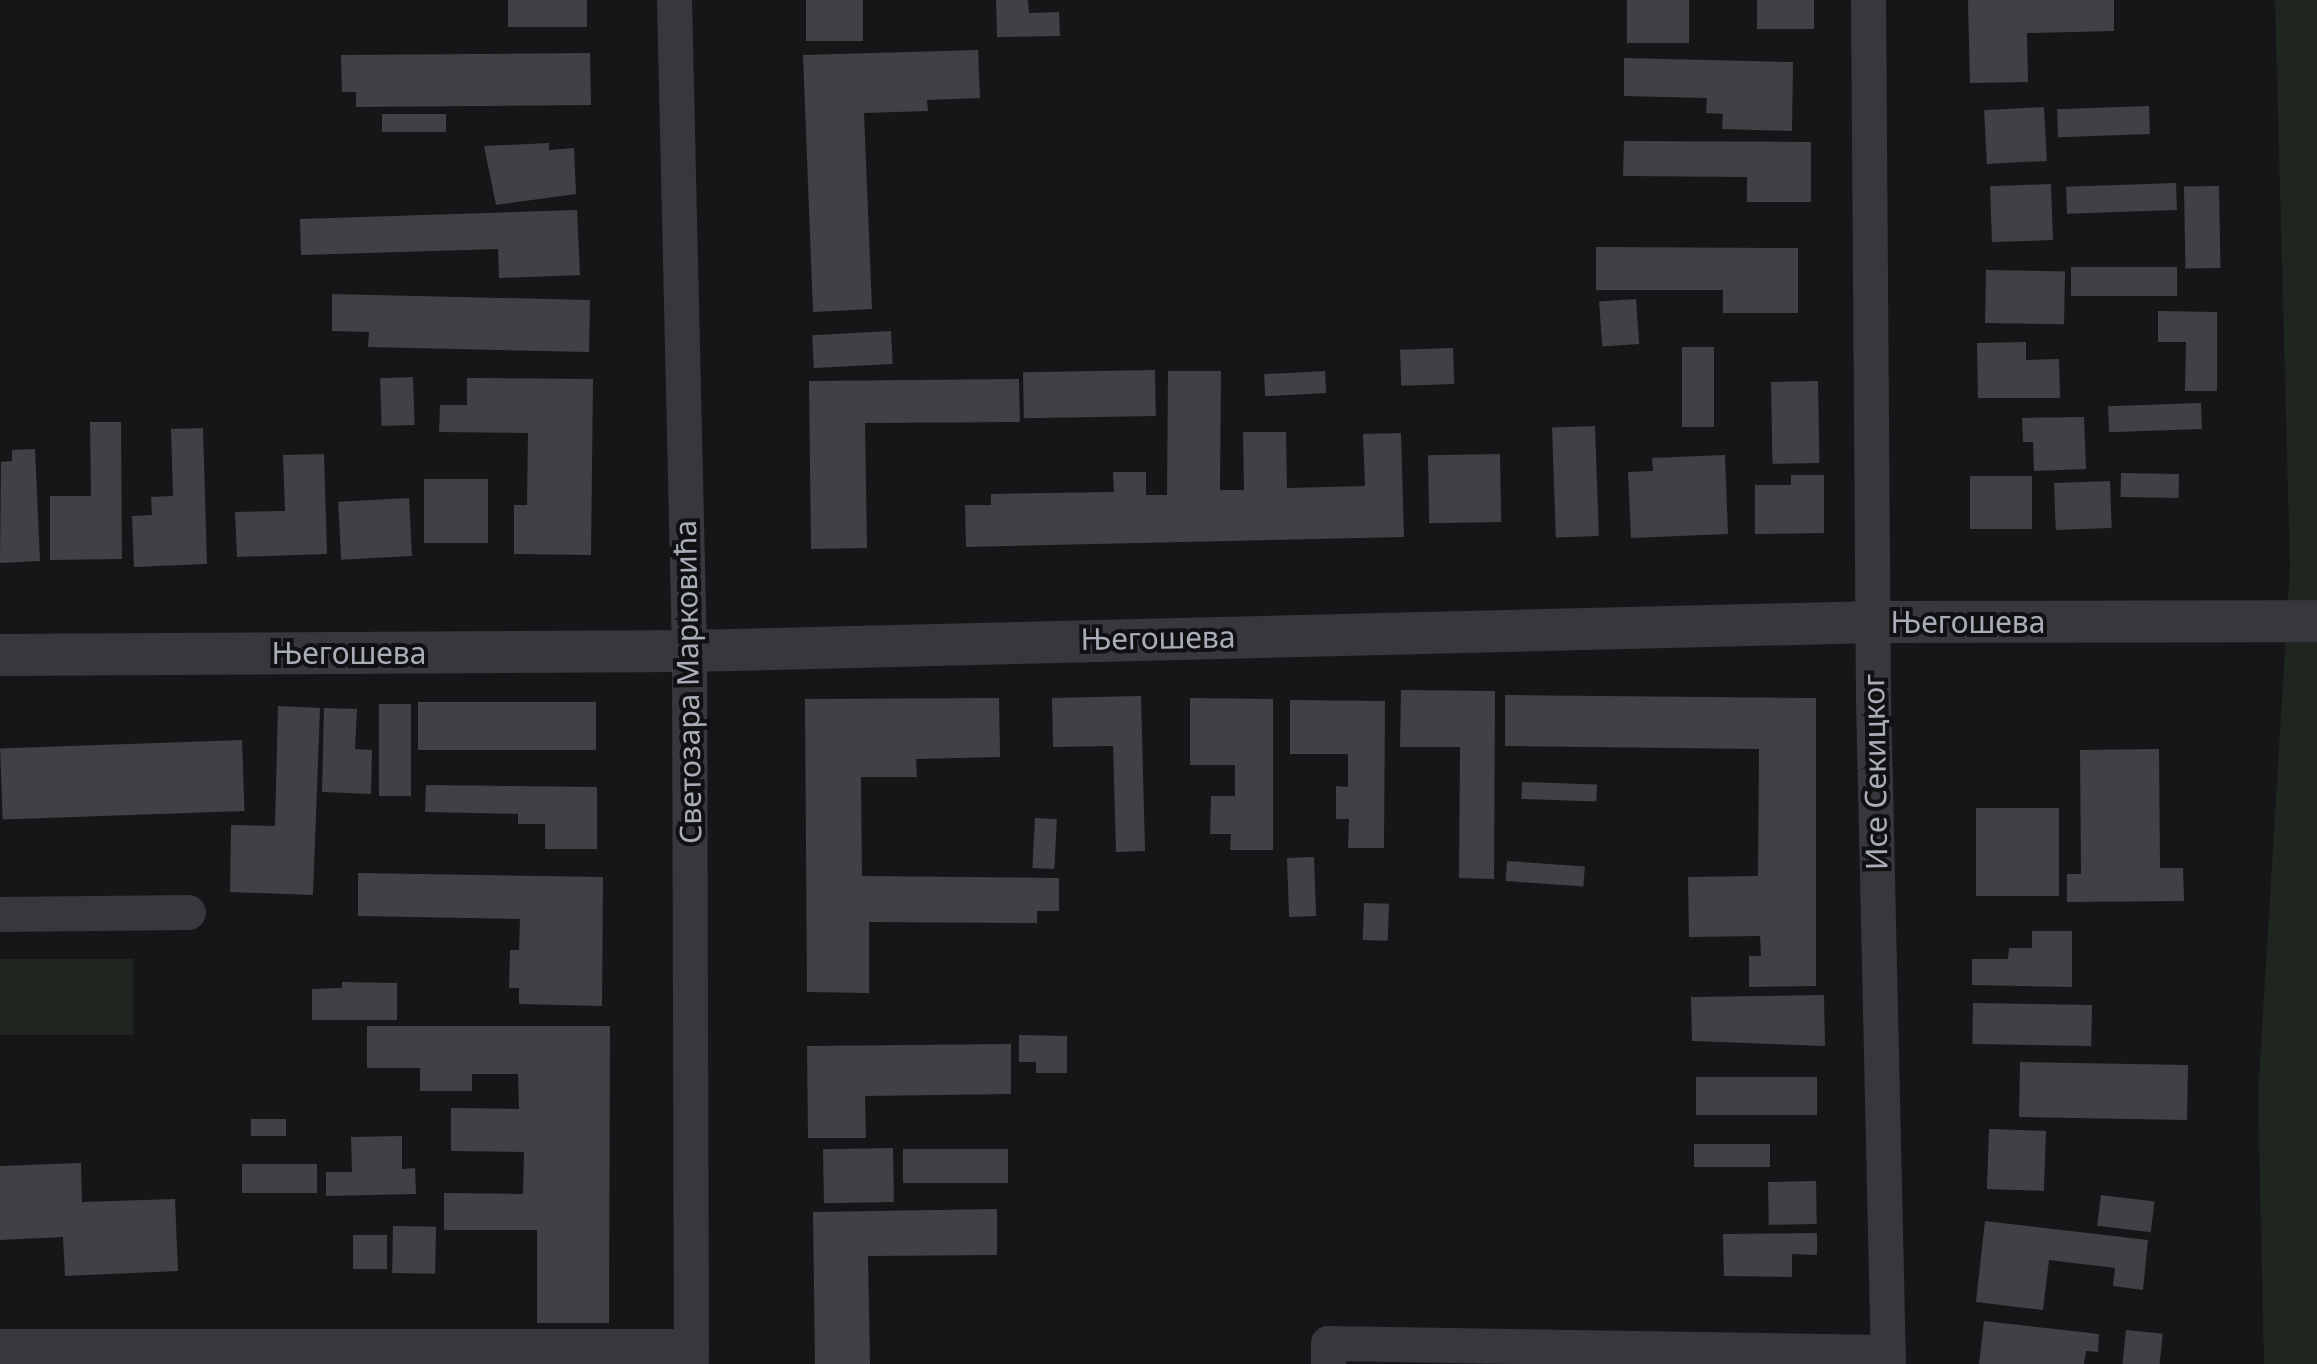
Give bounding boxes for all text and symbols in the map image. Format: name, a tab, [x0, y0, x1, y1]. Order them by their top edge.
street label: Светозара Марковића	[667, 520, 709, 844]
street label: Његошева	[1891, 604, 2045, 640]
street label: Његошева	[1080, 619, 1236, 657]
street label: Његошева	[272, 635, 426, 671]
street label: Исе Секицког	[1855, 673, 1895, 871]

